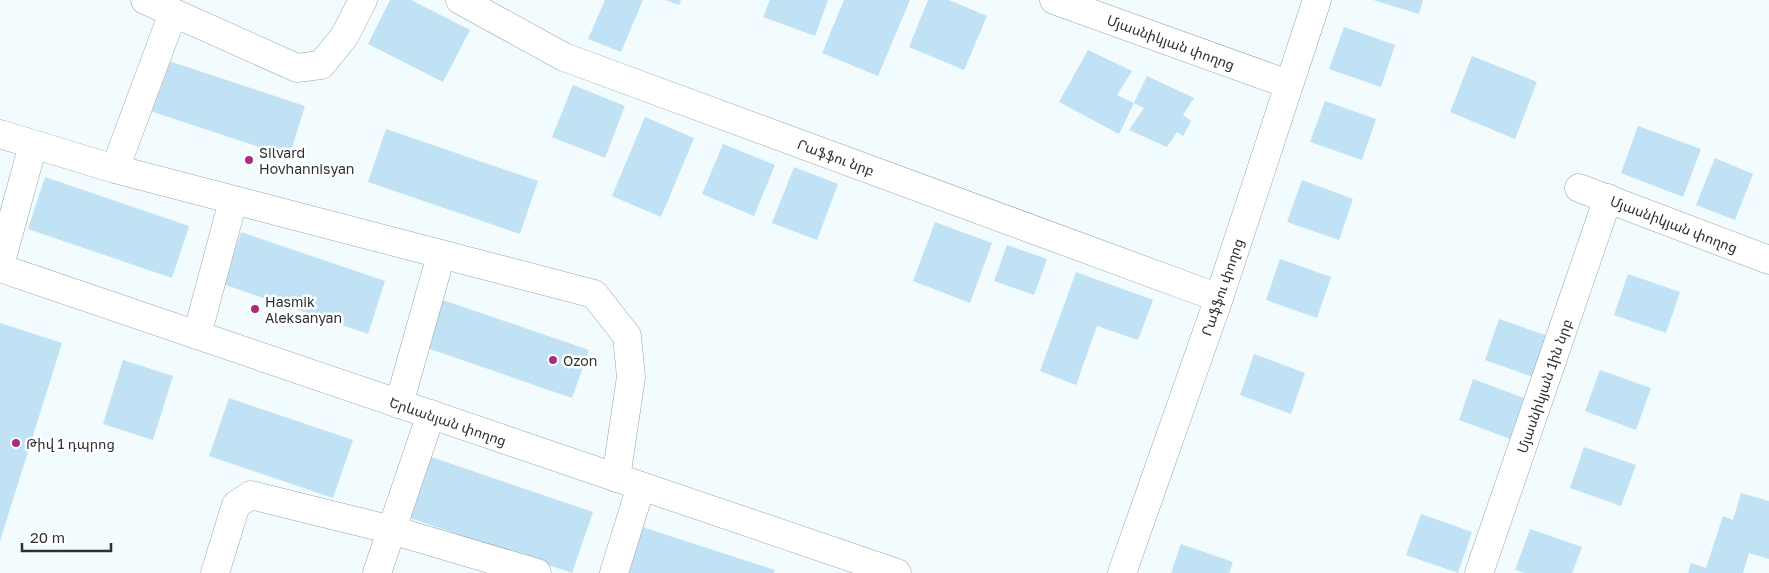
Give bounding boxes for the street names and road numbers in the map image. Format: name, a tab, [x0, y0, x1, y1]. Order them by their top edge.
street label: Մյասնիկյան փողոց	[1105, 11, 1237, 73]
street label: Րաֆֆու նրբ	[795, 135, 877, 179]
street label: Մյասնիկյան փողոց	[1608, 192, 1740, 256]
street label: Րաֆֆու փողոց	[1197, 236, 1247, 338]
street label: Մյասնիկյան 1ին նրբ	[1513, 317, 1575, 455]
street label: Երևանյան փողոց	[387, 393, 509, 449]

